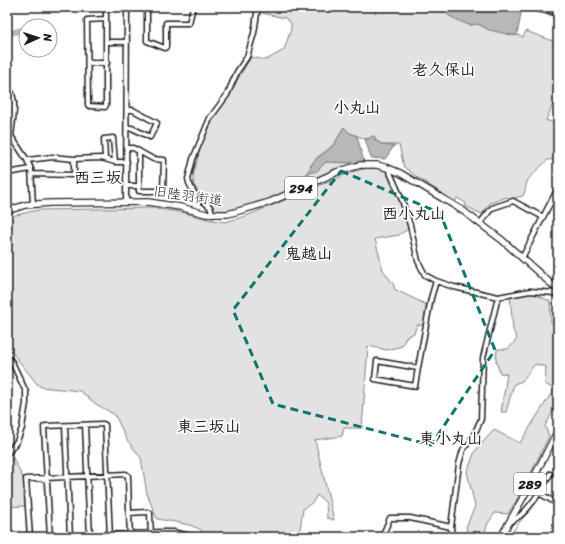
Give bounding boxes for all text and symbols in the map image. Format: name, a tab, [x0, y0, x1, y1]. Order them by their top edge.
north arrow	[18, 18, 58, 58]
text: N	[38, 32, 57, 42]
district label: 老久保山	[412, 55, 476, 84]
district label: 小丸山	[333, 93, 381, 122]
district label: 西三坂	[74, 163, 122, 192]
road number: 294	[285, 177, 317, 199]
street label: 旧陸羽街道	[152, 179, 224, 213]
district label: 西小丸山	[382, 199, 446, 228]
district label: 鬼越山	[285, 239, 333, 268]
district label: 東三坂山	[177, 412, 241, 441]
district label: 東小丸山	[419, 424, 483, 453]
road number: 289	[514, 473, 546, 495]

